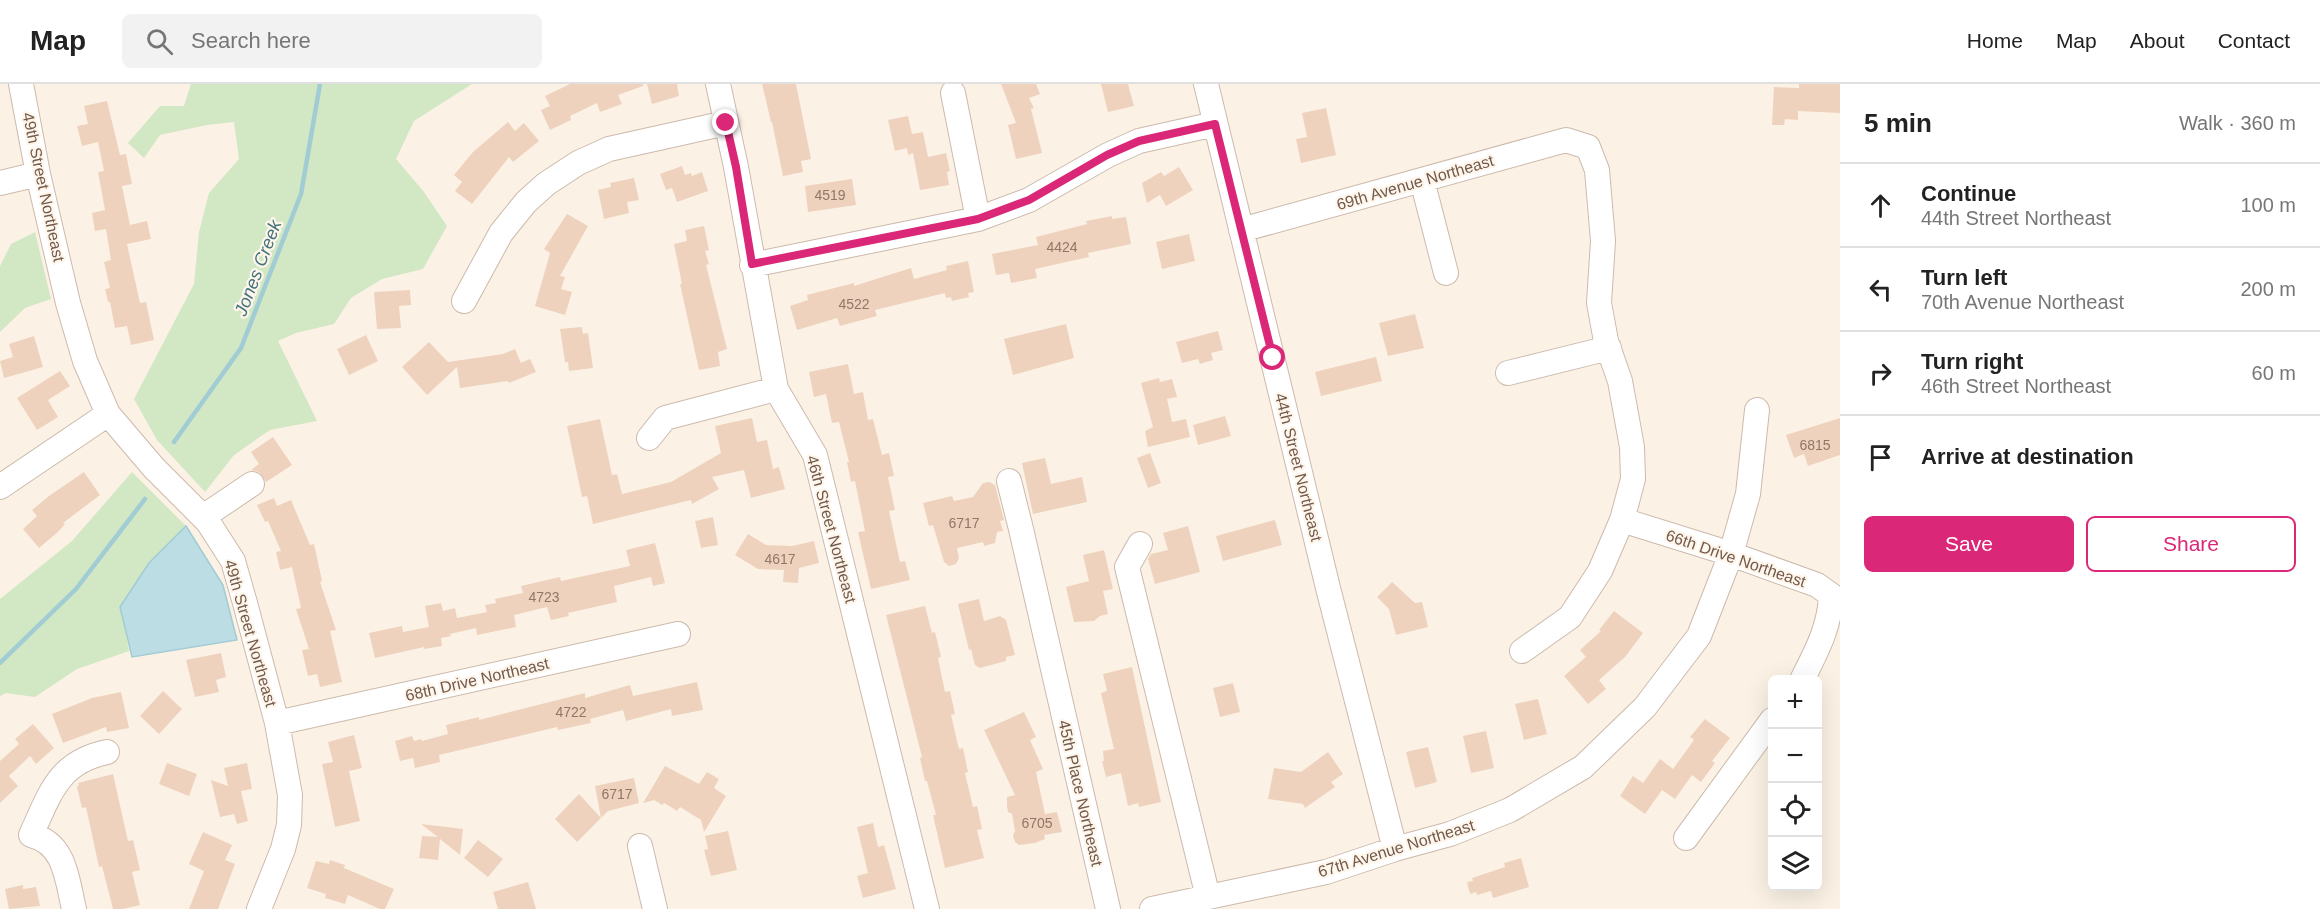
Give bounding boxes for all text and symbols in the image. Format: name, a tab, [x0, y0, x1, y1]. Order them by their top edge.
search box	[122, 14, 542, 68]
text: Map	[30, 25, 86, 56]
icon: search	[143, 25, 176, 58]
text: Search here	[191, 28, 311, 53]
text: Home	[1967, 29, 2023, 52]
text: Map	[2056, 29, 2097, 52]
text: About	[2130, 29, 2185, 52]
text: Contact	[2218, 29, 2290, 52]
text: 5 min	[1864, 108, 1932, 138]
route end	[712, 109, 738, 135]
street label: 49th Street Northeast	[19, 111, 68, 264]
text: Walk · 360 m	[2179, 112, 2296, 134]
street label: 69th Avenue Northeast	[1335, 152, 1496, 213]
text: Continue	[1921, 181, 2016, 206]
house number: 4519	[814, 187, 846, 203]
icon: ahead	[1864, 189, 1897, 222]
text: 100 m	[2240, 194, 2296, 216]
text: 44th Street Northeast	[1921, 207, 2111, 229]
water label: Jones Creek	[230, 216, 286, 320]
house number: 4424	[1046, 239, 1078, 255]
text: Turn left	[1921, 265, 2007, 290]
icon: left	[1864, 273, 1897, 306]
text: 200 m	[2240, 278, 2296, 300]
text: 70th Avenue Northeast	[1921, 291, 2124, 313]
house number: 4522	[838, 296, 870, 312]
route start	[1259, 344, 1285, 370]
text: Turn right	[1921, 349, 2023, 374]
icon: right	[1864, 357, 1897, 390]
text: 60 m	[2252, 362, 2296, 384]
text: 46th Street Northeast	[1921, 375, 2111, 397]
street label: 44th Street Northeast	[1272, 391, 1325, 543]
house number: 6815	[1799, 437, 1831, 453]
icon: arrive	[1864, 441, 1897, 474]
text: Arrive at destination	[1921, 444, 2134, 469]
street label: 46th Street Northeast	[804, 453, 860, 605]
house number: 6717	[948, 515, 980, 531]
button: Save	[1864, 516, 2074, 572]
button: Share	[2086, 516, 2296, 572]
street label: 66th Drive Northeast	[1664, 527, 1808, 591]
house number: 4617	[764, 551, 796, 567]
street label: 49th Street Northeast	[221, 558, 280, 709]
house number: 4723	[528, 589, 560, 605]
street label: 68th Drive Northeast	[404, 655, 551, 704]
map controls	[1768, 675, 1822, 891]
button: +	[1768, 675, 1822, 729]
house number: 4722	[555, 704, 587, 720]
street label: 45th Place Northeast	[1055, 718, 1106, 868]
button: −	[1768, 729, 1822, 783]
button: locate	[1768, 783, 1822, 837]
house number: 6717	[601, 786, 633, 802]
house number: 6705	[1021, 815, 1053, 831]
street label: 67th Avenue Northeast	[1316, 816, 1477, 880]
button: layers	[1768, 837, 1822, 891]

